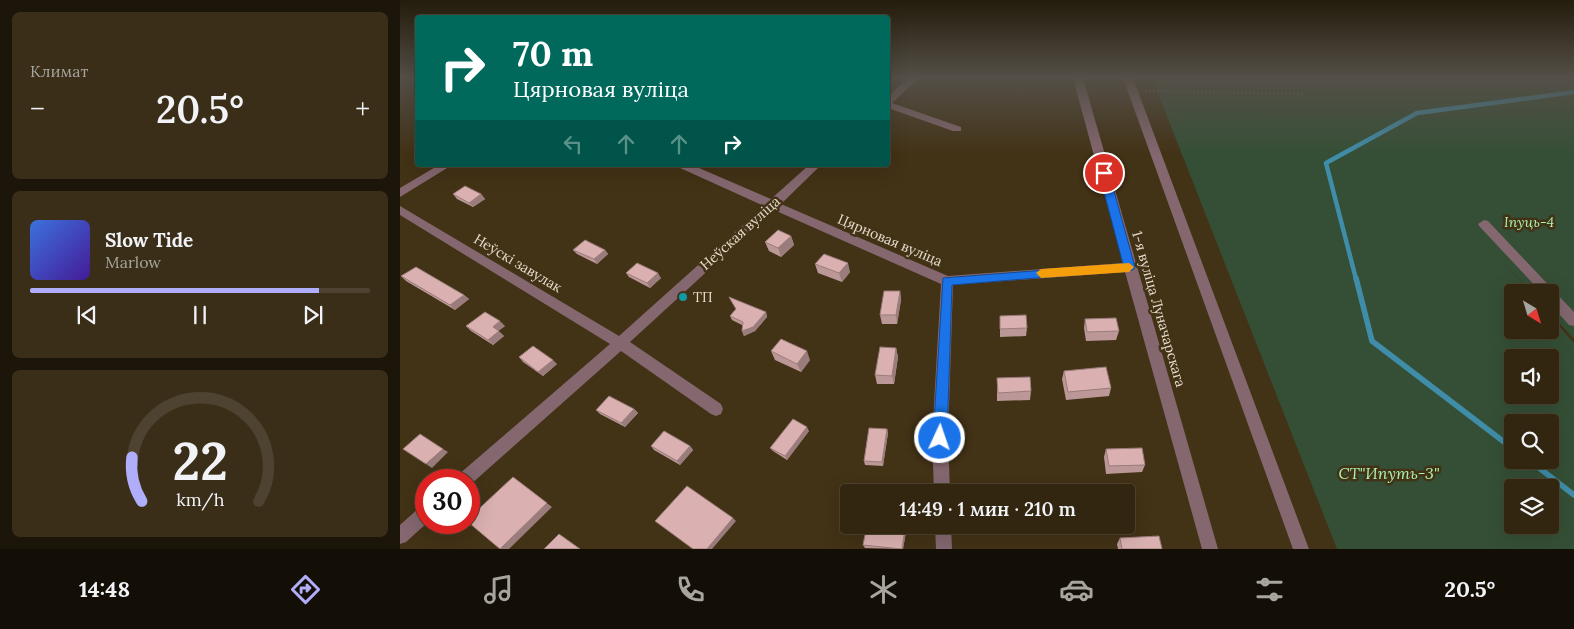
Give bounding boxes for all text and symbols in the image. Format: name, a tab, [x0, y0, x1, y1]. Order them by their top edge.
text: 70 m	[513, 31, 593, 76]
icon: right	[430, 35, 495, 100]
text: Климат	[30, 61, 88, 81]
text: Цярновая вуліца	[513, 75, 689, 103]
text: 20.5°	[156, 85, 244, 133]
text: −	[30, 91, 45, 127]
text: +	[355, 91, 370, 127]
icon: left	[559, 130, 587, 158]
icon: ahead	[612, 130, 640, 158]
icon: ahead	[665, 130, 693, 158]
icon: right	[718, 130, 746, 158]
pin	[1083, 152, 1125, 194]
icon: arrive	[1090, 159, 1118, 187]
street label: Неўская вуліца	[696, 192, 784, 274]
street label: Цярновая вуліца	[835, 210, 945, 270]
park label: Іпуць-4	[1504, 213, 1554, 231]
text: Slow Tide	[105, 228, 193, 252]
street label: 1-я вуліца Луначарскага	[1128, 229, 1190, 389]
street label: Неўскі завулак	[471, 230, 566, 297]
text: Marlow	[105, 252, 161, 272]
north arrow	[1504, 284, 1559, 339]
map controls	[1504, 284, 1559, 534]
place label: ТП	[693, 288, 713, 306]
marker: ТП	[677, 291, 689, 303]
icon: previous	[73, 301, 101, 329]
icon: pause	[186, 301, 214, 329]
icon: next	[299, 301, 327, 329]
button: sound	[1504, 349, 1559, 404]
position arrow	[913, 411, 965, 463]
button: search	[1504, 414, 1559, 469]
text: 22	[172, 428, 228, 494]
park label: СТ"Ипуть-3"	[1338, 463, 1440, 483]
speed limit sign: 30	[415, 469, 480, 534]
button: layers	[1504, 479, 1559, 534]
text: km/h	[176, 488, 224, 511]
text: 14:49 · 1 мин · 210 m	[899, 497, 1076, 521]
icon: directions	[288, 572, 323, 607]
icon: music	[481, 572, 516, 607]
icon: phone	[673, 572, 708, 607]
icon: climate	[866, 572, 901, 607]
icon: car	[1059, 572, 1094, 607]
icon: filters	[1252, 572, 1287, 607]
text: 14:48	[79, 575, 130, 603]
text: 20.5°	[1444, 575, 1495, 603]

